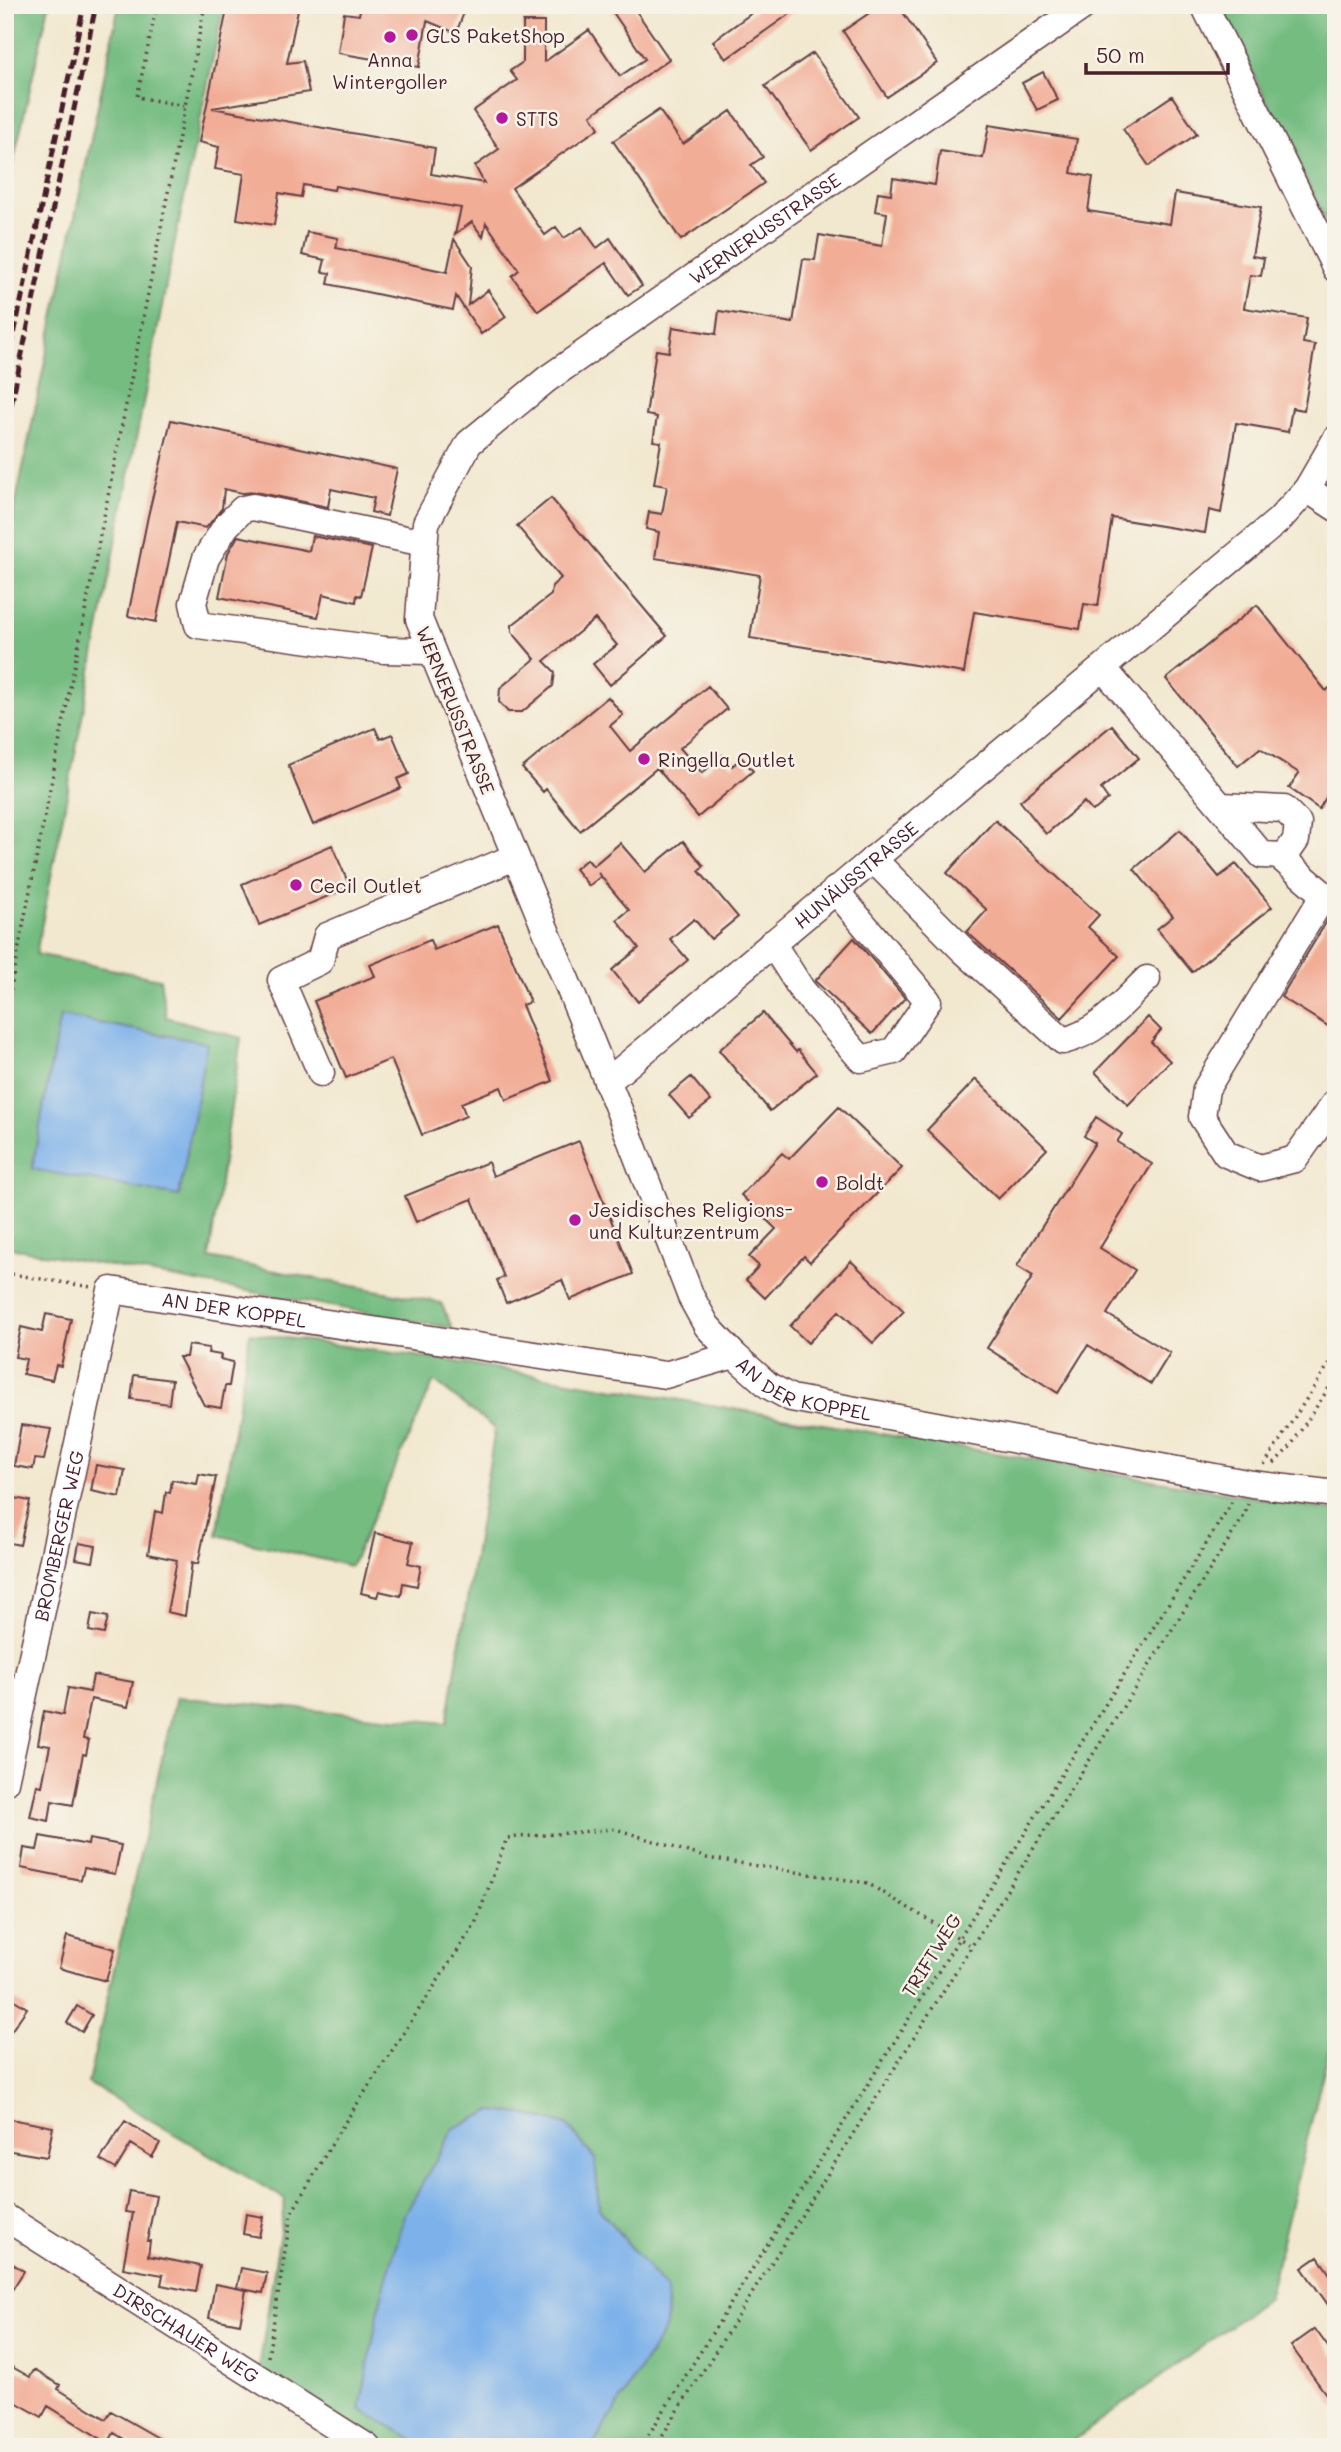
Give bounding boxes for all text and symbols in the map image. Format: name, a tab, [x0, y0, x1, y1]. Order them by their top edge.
place label: GLS PaketShop	[426, 23, 565, 48]
marker: GLS PaketShop	[404, 27, 420, 43]
marker: Anna Wintergoller	[382, 29, 398, 45]
scale bar	[1086, 32, 1227, 76]
text: 50 m	[1096, 41, 1145, 68]
place label: Anna Wintergoller	[332, 47, 448, 94]
place label: STTS	[516, 106, 559, 131]
marker: STTS	[494, 110, 510, 126]
street label: WERNERUSSTRASSE	[684, 166, 845, 289]
street label: WERNERUSSTRASSE	[411, 622, 501, 798]
place label: Ringella Outlet	[658, 747, 795, 772]
marker: Ringella Outlet	[636, 751, 652, 767]
street label: HUNÄUSSTRASSE	[788, 815, 923, 933]
place label: Cecil Outlet	[310, 873, 422, 898]
marker: Cecil Outlet	[288, 877, 304, 893]
place label: Boldt	[836, 1170, 884, 1195]
marker: Boldt	[814, 1174, 830, 1190]
place label: Jesidisches Religions- und Kulturzentrum	[589, 1197, 793, 1244]
marker: Jesidisches Religions- und Kulturzentrum	[567, 1212, 583, 1228]
street label: AN DER KOPPEL	[160, 1285, 308, 1332]
street label: AN DER KOPPEL	[731, 1350, 874, 1425]
street label: BROMBERGER WEG	[28, 1448, 89, 1623]
street label: TRIFTWEG	[896, 1909, 966, 2001]
street label: DIRSCHAUER WEG	[109, 2277, 264, 2388]

